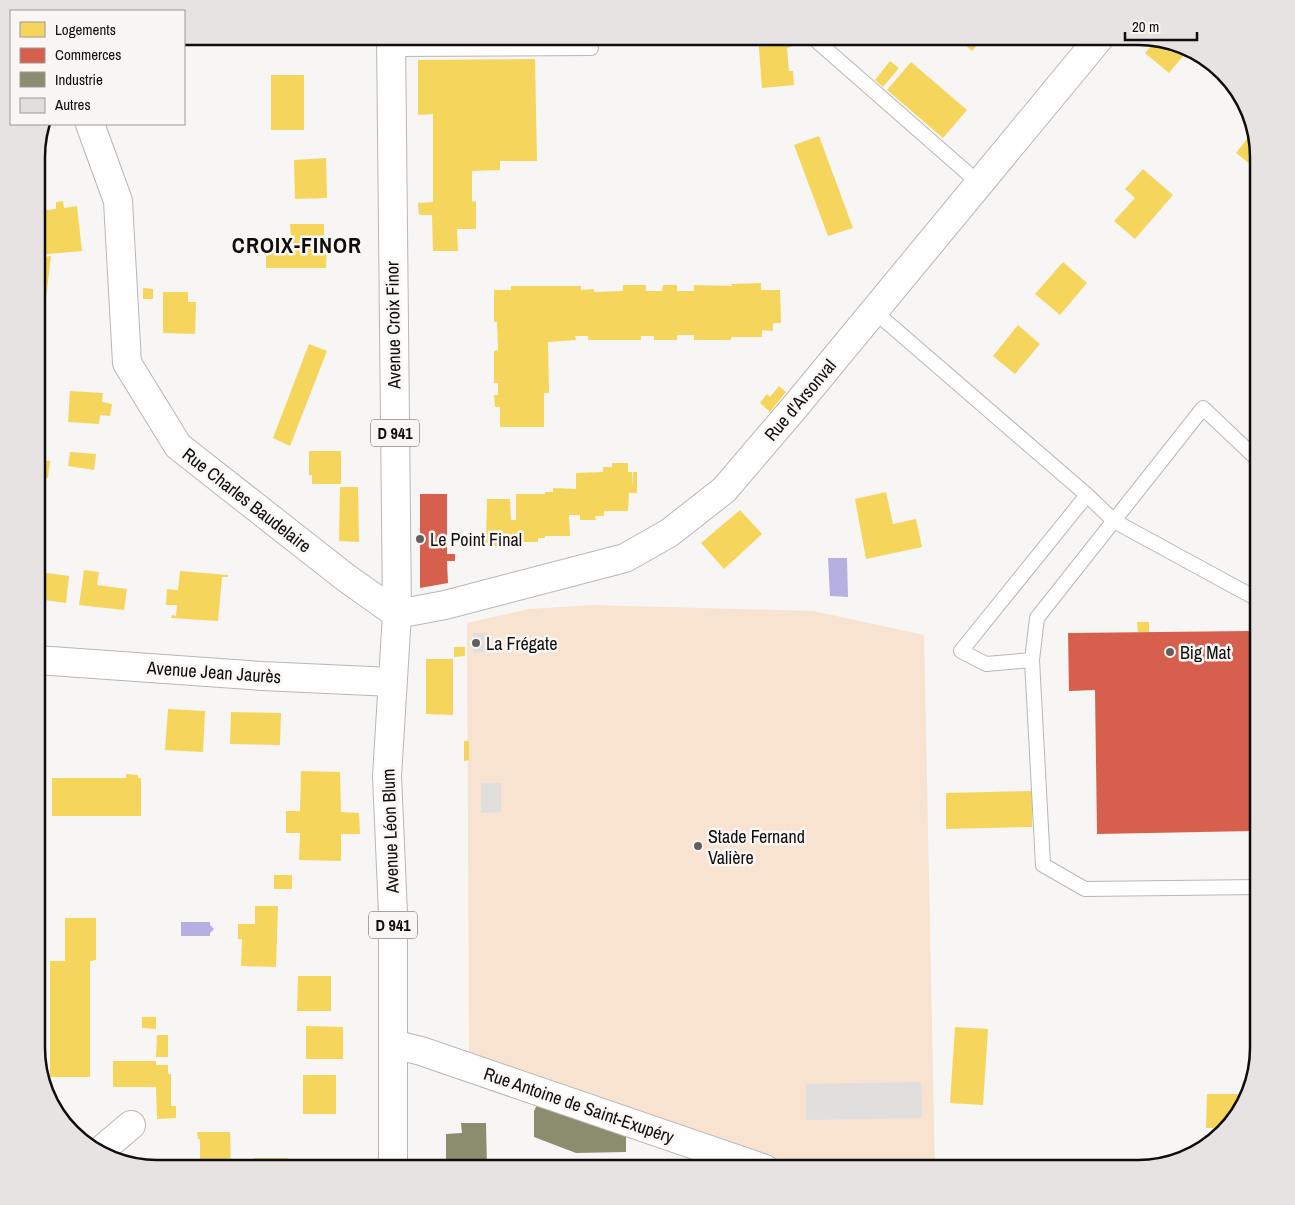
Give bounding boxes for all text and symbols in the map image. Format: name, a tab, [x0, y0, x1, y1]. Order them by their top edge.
legend	[10, 10, 185, 125]
scale bar	[1125, 10, 1198, 42]
text: 20 m	[1132, 16, 1159, 37]
text: Logements	[55, 19, 116, 40]
text: Commerces	[55, 44, 121, 65]
text: Industrie	[55, 69, 103, 90]
text: Autres	[54, 94, 91, 115]
district label: CROIX-FINOR	[232, 230, 362, 260]
street label: Avenue Croix Finor	[379, 261, 407, 390]
street label: Rue d'Arsonval	[758, 354, 842, 446]
road number: D 941	[371, 419, 419, 446]
street label: Rue Charles Baudelaire	[177, 442, 317, 558]
place label: Le Point Final	[430, 527, 522, 552]
marker: Le Point Final	[414, 533, 426, 545]
place label: La Frégate	[486, 631, 557, 656]
marker: La Frégate	[470, 637, 482, 649]
place label: Big Mat	[1180, 640, 1231, 665]
marker: Big Mat	[1164, 646, 1176, 658]
street label: Avenue Jean Jaurès	[145, 655, 282, 689]
street label: Avenue Léon Blum	[375, 768, 405, 895]
place label: Stade Fernand Valière	[708, 824, 805, 870]
marker: Stade Fernand Valière	[692, 840, 704, 852]
road number: D 941	[369, 912, 417, 938]
street label: Rue Antoine de Saint-Exupéry	[481, 1061, 678, 1149]

